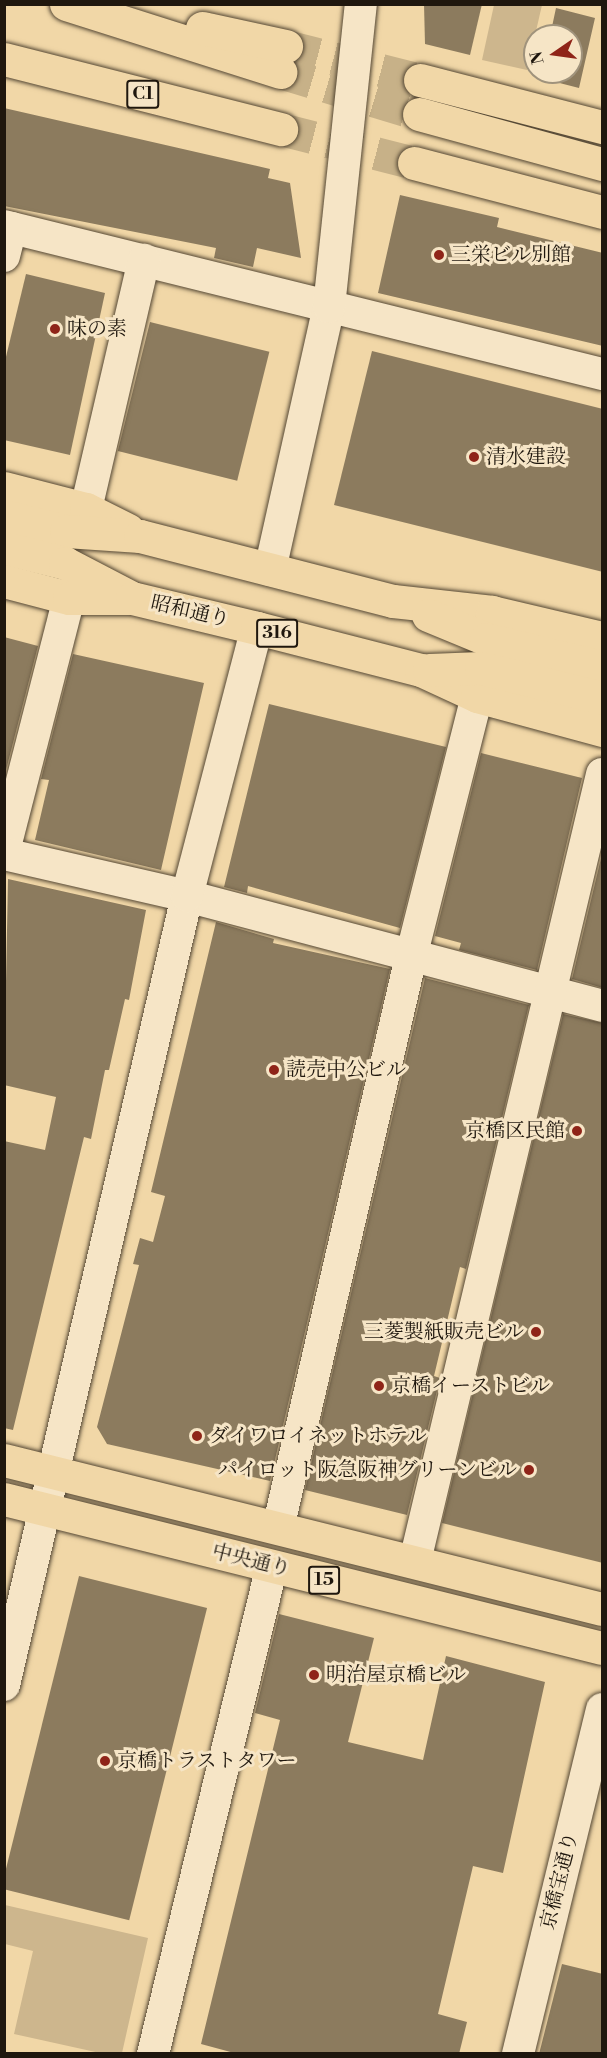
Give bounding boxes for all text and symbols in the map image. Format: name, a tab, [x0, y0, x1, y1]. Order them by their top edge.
north arrow	[523, 24, 583, 84]
text: N	[526, 49, 549, 66]
road number: C1	[125, 79, 161, 109]
place label: 三栄ビル別館	[451, 243, 571, 267]
marker: 三栄ビル別館	[432, 248, 446, 262]
place label: 味の素	[67, 317, 127, 341]
marker: 味の素	[48, 322, 62, 336]
place label: 清水建設	[486, 445, 566, 469]
marker: 清水建設	[467, 450, 481, 464]
street label: 昭和通り	[148, 591, 232, 633]
road number: 316	[256, 618, 298, 648]
place label: 読売中公ビル	[286, 1058, 406, 1082]
marker: 読売中公ビル	[267, 1063, 281, 1077]
place label: 京橋区民館	[465, 1119, 565, 1143]
marker: 京橋区民館	[570, 1124, 584, 1138]
place label: 三菱製紙販売ビル	[364, 1320, 524, 1344]
marker: 三菱製紙販売ビル	[529, 1325, 543, 1339]
place label: 京橋イーストビル	[391, 1374, 551, 1398]
marker: 京橋イーストビル	[372, 1379, 386, 1393]
place label: ダイワロイネットホテル	[209, 1424, 429, 1448]
marker: ダイワロイネットホテル	[190, 1429, 204, 1443]
place label: パイロット阪急阪神グリーンビル	[217, 1458, 517, 1482]
marker: パイロット阪急阪神グリーンビル	[522, 1463, 536, 1477]
street label: 中央通り	[209, 1540, 293, 1582]
road number: 15	[308, 1565, 340, 1595]
place label: 明治屋京橋ビル	[326, 1663, 466, 1687]
marker: 明治屋京橋ビル	[307, 1668, 321, 1682]
place label: 京橋トラストタワー	[117, 1749, 297, 1773]
marker: 京橋トラストタワー	[98, 1754, 112, 1768]
street label: 京橋宝通り	[536, 1830, 584, 1932]

